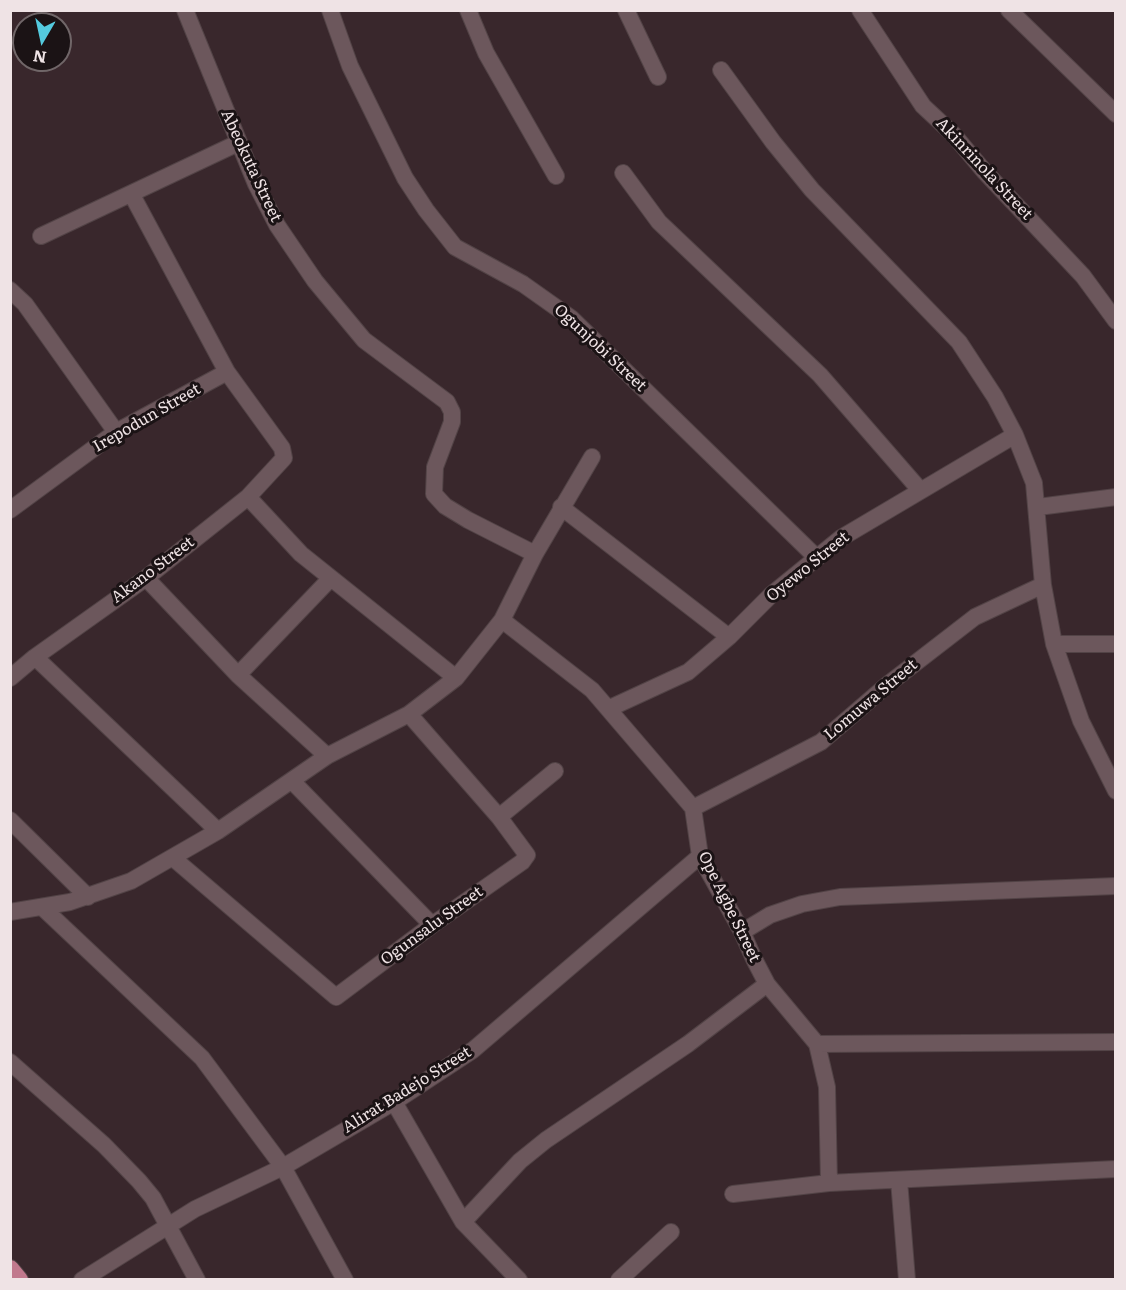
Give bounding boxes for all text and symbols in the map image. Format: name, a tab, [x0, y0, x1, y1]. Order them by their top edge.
north arrow	[12, 12, 72, 72]
text: N	[31, 45, 48, 71]
street label: Abeokuta Street	[217, 107, 285, 225]
street label: Akinrinola Street	[932, 114, 1036, 224]
street label: Ogunjobi Street	[550, 300, 650, 396]
street label: Irepodun Street	[90, 380, 204, 456]
street label: Oyewo Street	[763, 528, 853, 606]
street label: Akano Street	[108, 533, 198, 607]
street label: Lomuwa Street	[821, 656, 921, 744]
street label: Ope Agbe Street	[694, 848, 764, 966]
street label: Ogunsalu Street	[377, 882, 487, 970]
street label: Alirat Badejo Street	[339, 1043, 475, 1137]

